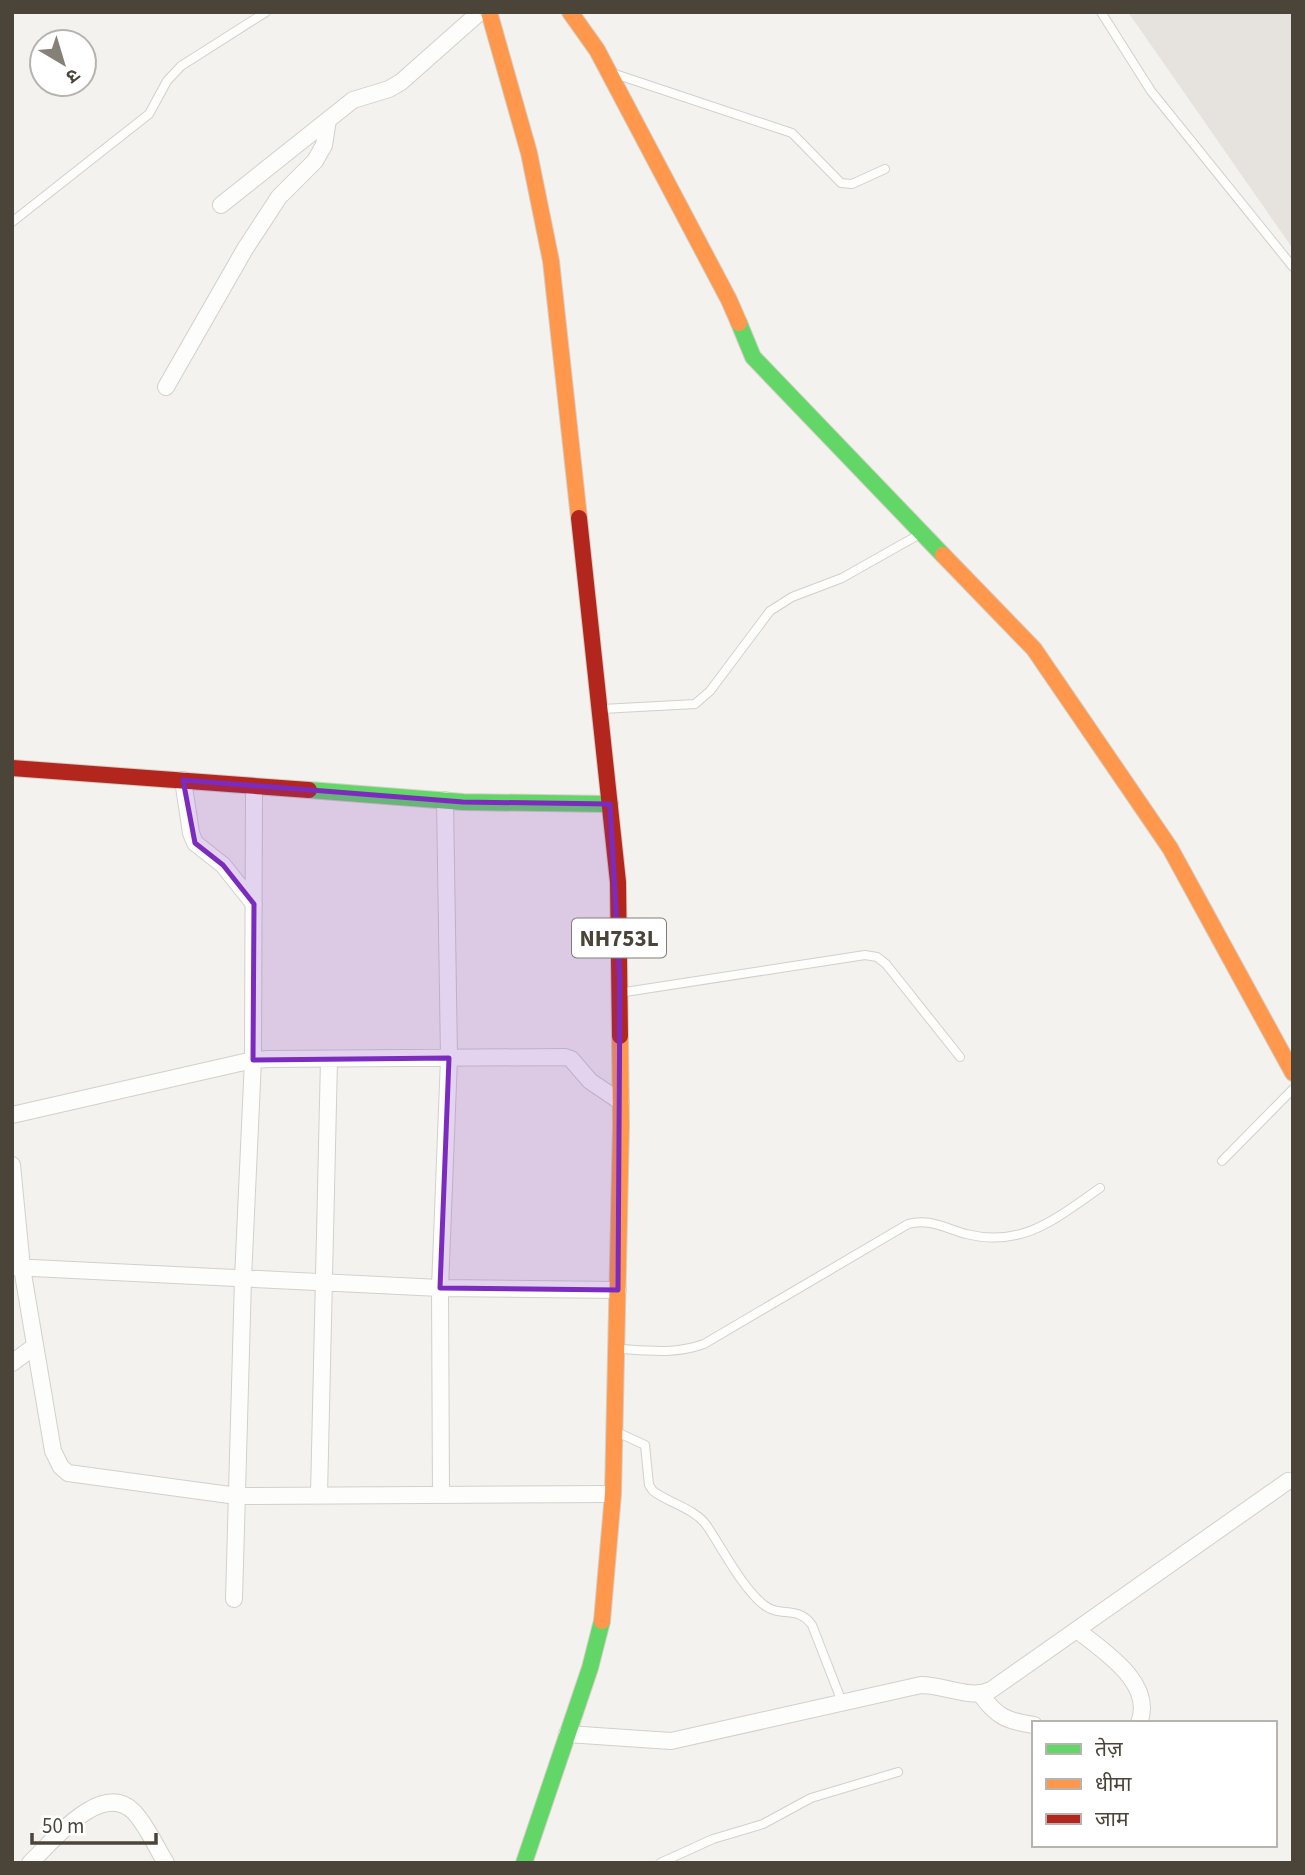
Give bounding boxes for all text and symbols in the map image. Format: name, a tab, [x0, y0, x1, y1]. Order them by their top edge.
north arrow	[28, 28, 98, 98]
text: उ	[59, 61, 85, 90]
road number: NH753L	[572, 918, 666, 958]
legend	[1032, 1721, 1277, 1847]
text: तेज़	[1095, 1734, 1123, 1764]
text: धीमा	[1095, 1769, 1132, 1799]
scale bar	[32, 1801, 156, 1845]
text: जाम	[1095, 1804, 1129, 1834]
text: 50 m	[42, 1811, 84, 1841]

